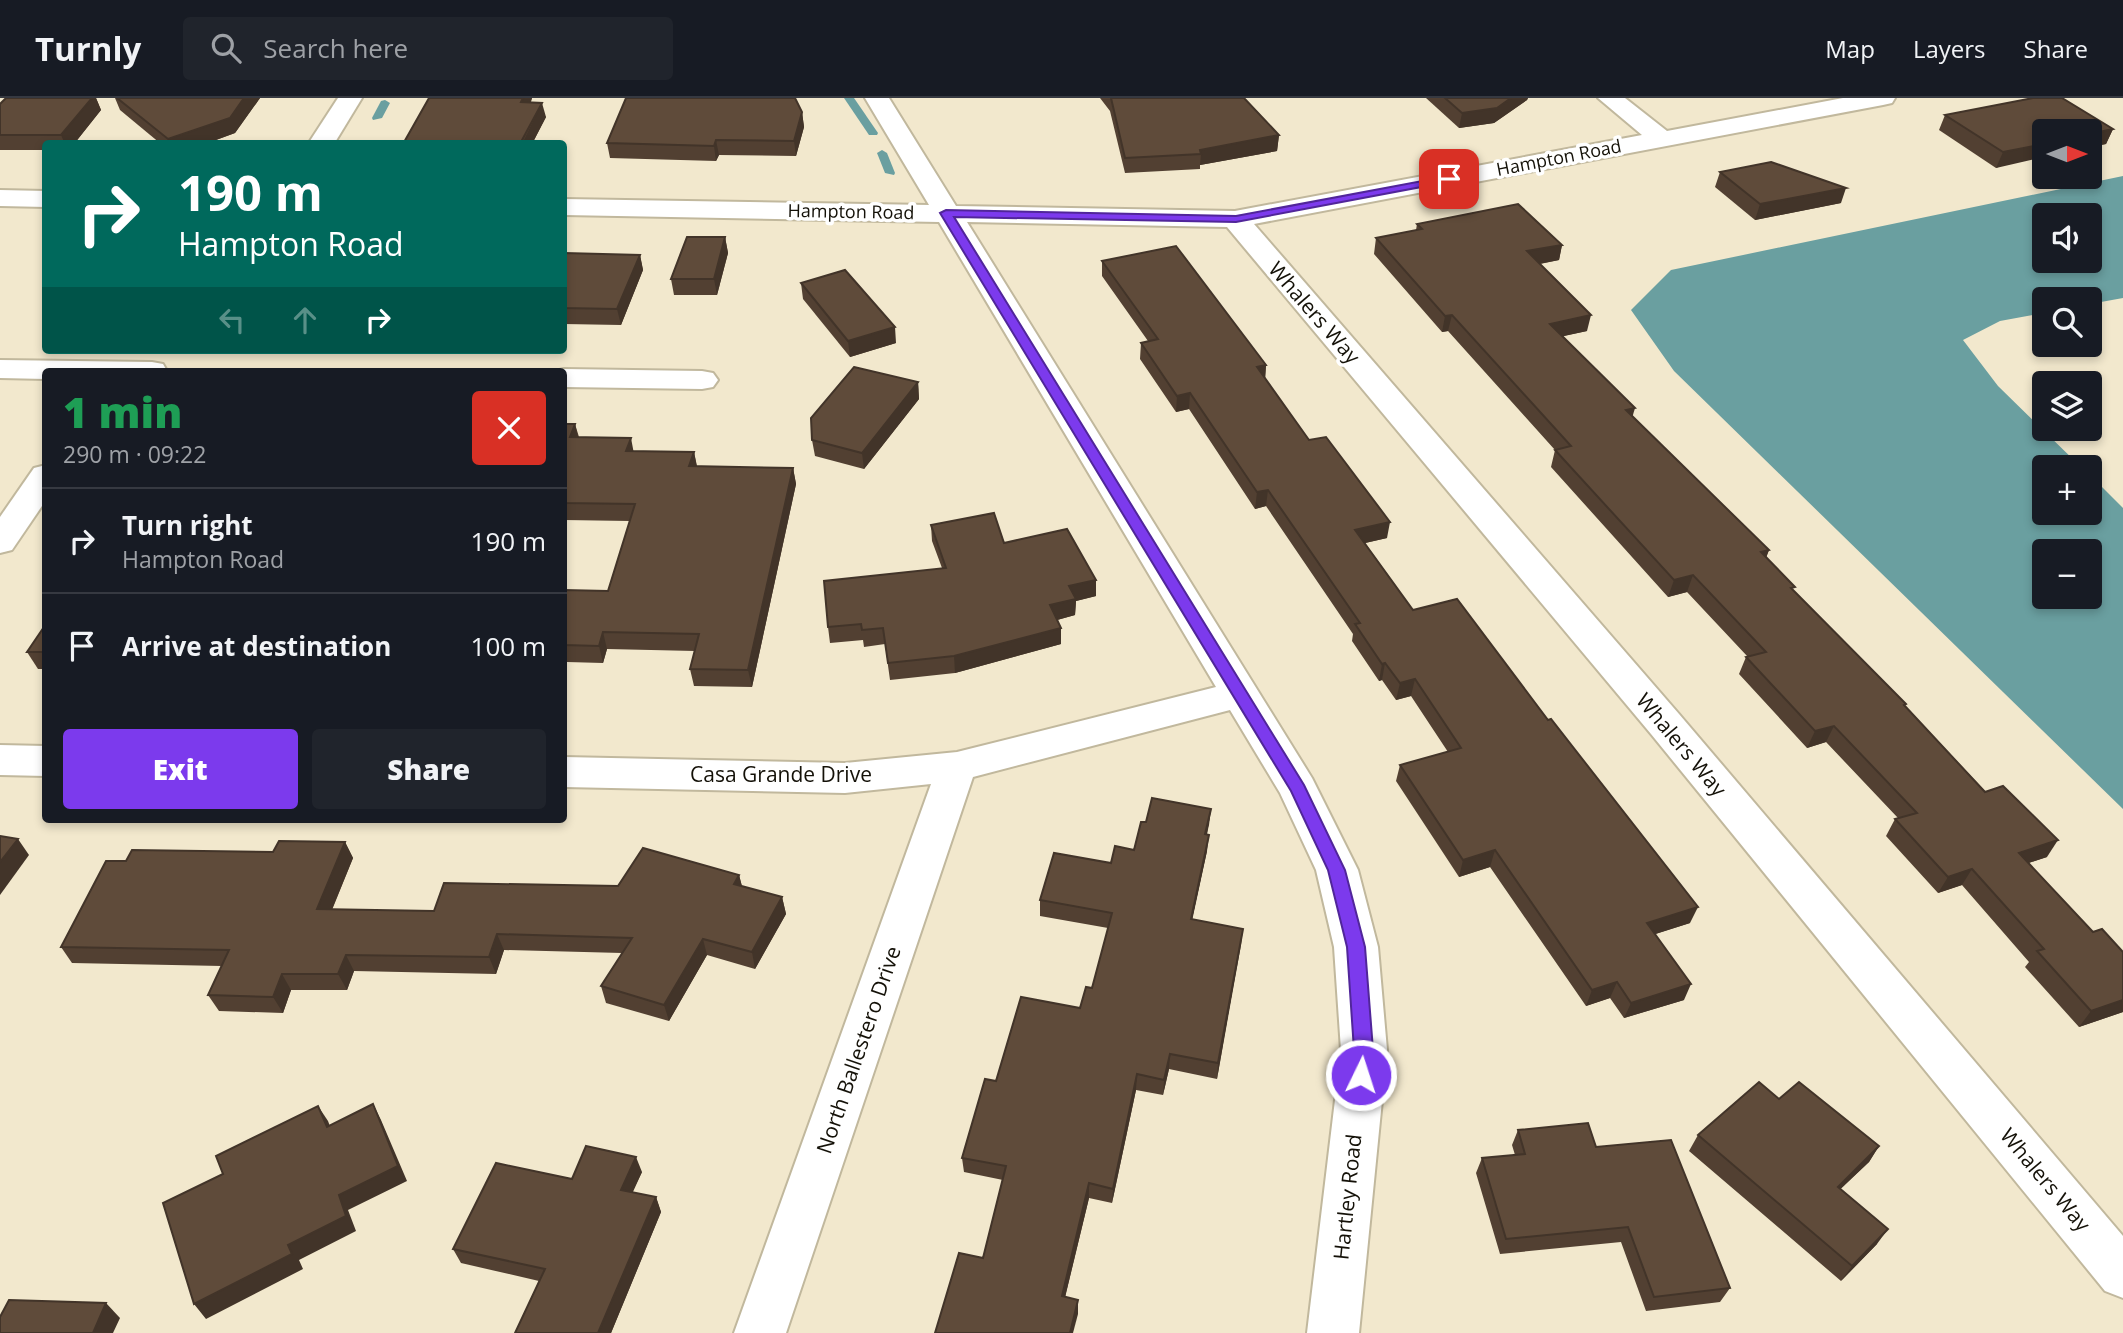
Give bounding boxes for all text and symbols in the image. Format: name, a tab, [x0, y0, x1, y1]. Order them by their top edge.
search box	[183, 17, 673, 80]
text: Turnly	[35, 26, 141, 71]
icon: search	[207, 29, 245, 67]
text: Search here	[263, 30, 408, 66]
text: Map	[1825, 32, 1875, 65]
text: Layers	[1913, 32, 1986, 65]
text: Share	[2024, 32, 2088, 65]
north arrow	[2032, 119, 2102, 189]
map controls	[2032, 119, 2102, 609]
street label: Hampton Road	[1494, 133, 1623, 181]
pin	[1419, 149, 1479, 209]
text: 190 m	[178, 159, 323, 225]
icon: arrive	[1430, 160, 1468, 198]
icon: right	[63, 168, 154, 259]
street label: Hampton Road	[787, 198, 915, 224]
button: sound	[2032, 203, 2102, 273]
text: Hampton Road	[178, 222, 404, 265]
street label: Whalers Way	[1263, 255, 1367, 370]
button: search	[2032, 287, 2102, 357]
icon: left	[213, 301, 251, 339]
icon: ahead	[286, 301, 324, 339]
icon: right	[359, 301, 397, 339]
button: layers	[2032, 371, 2102, 441]
text: 1 min	[63, 383, 182, 440]
button: close	[472, 391, 546, 465]
text: 290 m · 09:22	[63, 438, 206, 470]
button: +	[2032, 455, 2102, 525]
text: Turn right	[122, 507, 253, 543]
icon: right	[63, 522, 101, 560]
text: 190 m	[471, 523, 546, 559]
button: −	[2032, 539, 2102, 609]
text: Hampton Road	[122, 543, 284, 575]
icon: arrive	[63, 627, 101, 665]
text: Arrive at destination	[122, 628, 391, 664]
text: 100 m	[471, 628, 546, 664]
street label: Whalers Way	[1630, 687, 1734, 802]
button: Exit	[63, 729, 298, 809]
button: Share	[312, 729, 546, 809]
street label: Casa Grande Drive	[690, 760, 872, 788]
street label: North Ballestero Drive	[809, 942, 907, 1157]
position arrow	[1324, 1038, 1398, 1112]
street label: Whalers Way	[1994, 1122, 2098, 1237]
street label: Hartley Road	[1326, 1133, 1368, 1261]

